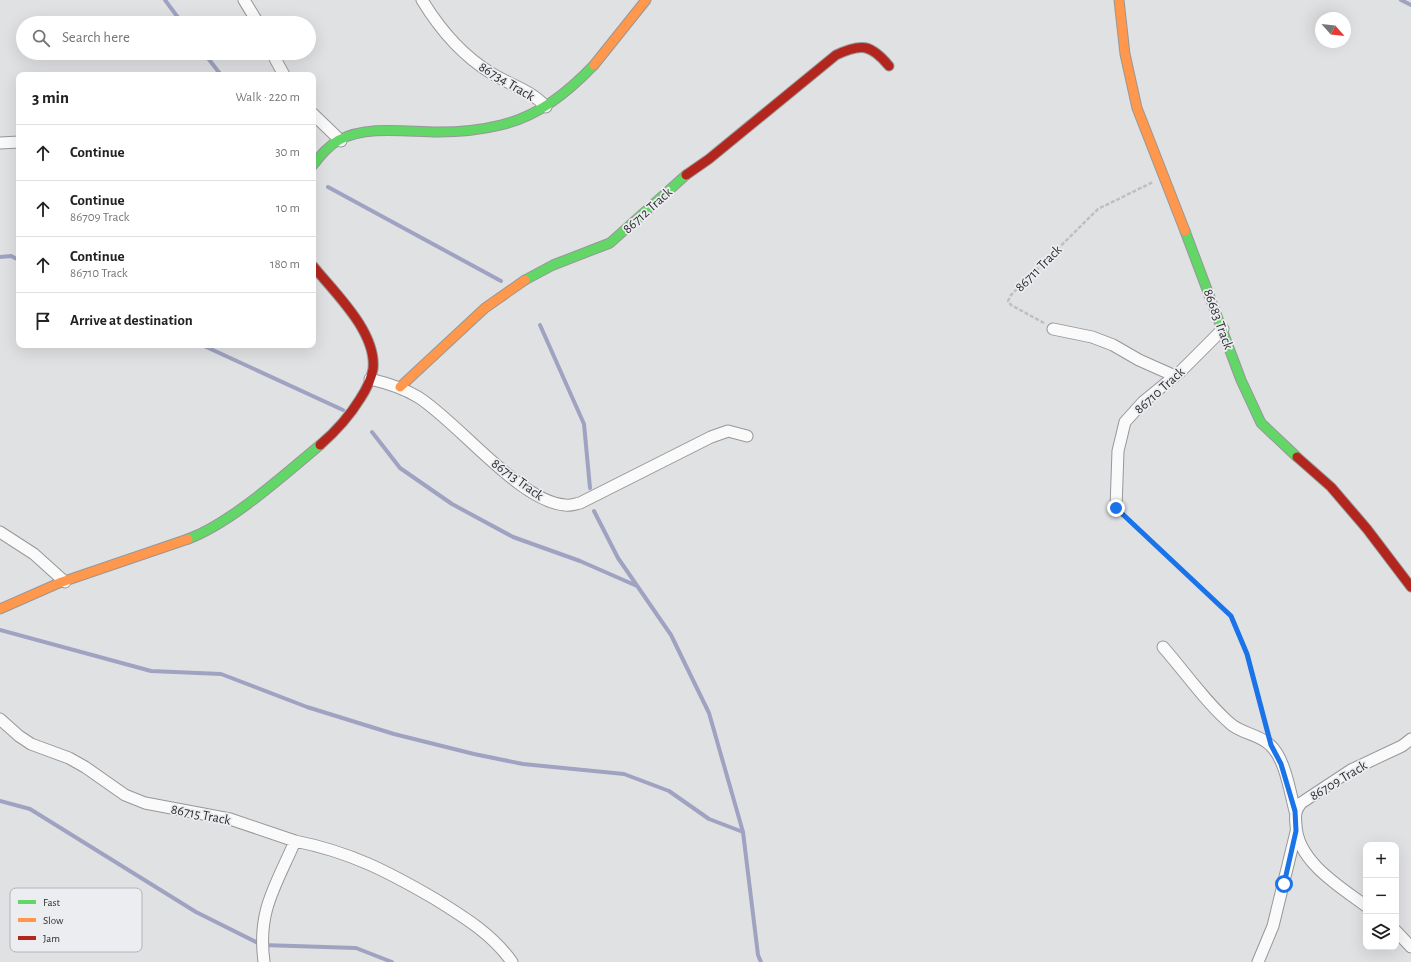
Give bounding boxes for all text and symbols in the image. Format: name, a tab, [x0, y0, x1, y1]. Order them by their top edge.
north arrow	[1315, 12, 1351, 48]
search box	[16, 16, 316, 60]
icon: search	[30, 27, 52, 49]
text: Search here	[62, 30, 130, 45]
street label: 86734 Track	[476, 60, 537, 104]
text: 3 min	[32, 89, 69, 106]
text: Walk · 220 m	[235, 91, 300, 104]
icon: ahead	[32, 142, 54, 164]
text: Continue	[70, 145, 125, 160]
text: 30 m	[275, 146, 300, 159]
street label: 86712 Track	[620, 185, 676, 236]
text: Continue	[70, 193, 125, 208]
icon: ahead	[32, 198, 54, 220]
text: 10 m	[276, 202, 300, 215]
text: 86709 Track	[70, 211, 129, 224]
street label: 86711 Track	[1013, 242, 1065, 295]
text: Continue	[70, 249, 125, 264]
icon: ahead	[32, 254, 54, 276]
text: 180 m	[270, 258, 300, 271]
text: 86710 Track	[70, 267, 128, 280]
street label: 86683 Track	[1201, 287, 1236, 352]
icon: arrive	[32, 310, 54, 332]
text: Arrive at destination	[70, 313, 193, 328]
street label: 86710 Track	[1132, 364, 1188, 417]
street label: 86713 Track	[489, 456, 547, 504]
route end	[1107, 499, 1125, 517]
street label: 86709 Track	[1308, 758, 1370, 803]
street label: 86715 Track	[170, 802, 232, 828]
map controls	[1363, 842, 1399, 950]
button: +	[1363, 842, 1399, 878]
route start	[1275, 875, 1293, 893]
button: −	[1363, 878, 1399, 914]
legend	[10, 888, 142, 952]
text: Fast	[43, 897, 61, 908]
button: layers	[1363, 914, 1399, 950]
text: Slow	[43, 915, 64, 926]
text: Jam	[43, 933, 60, 944]

